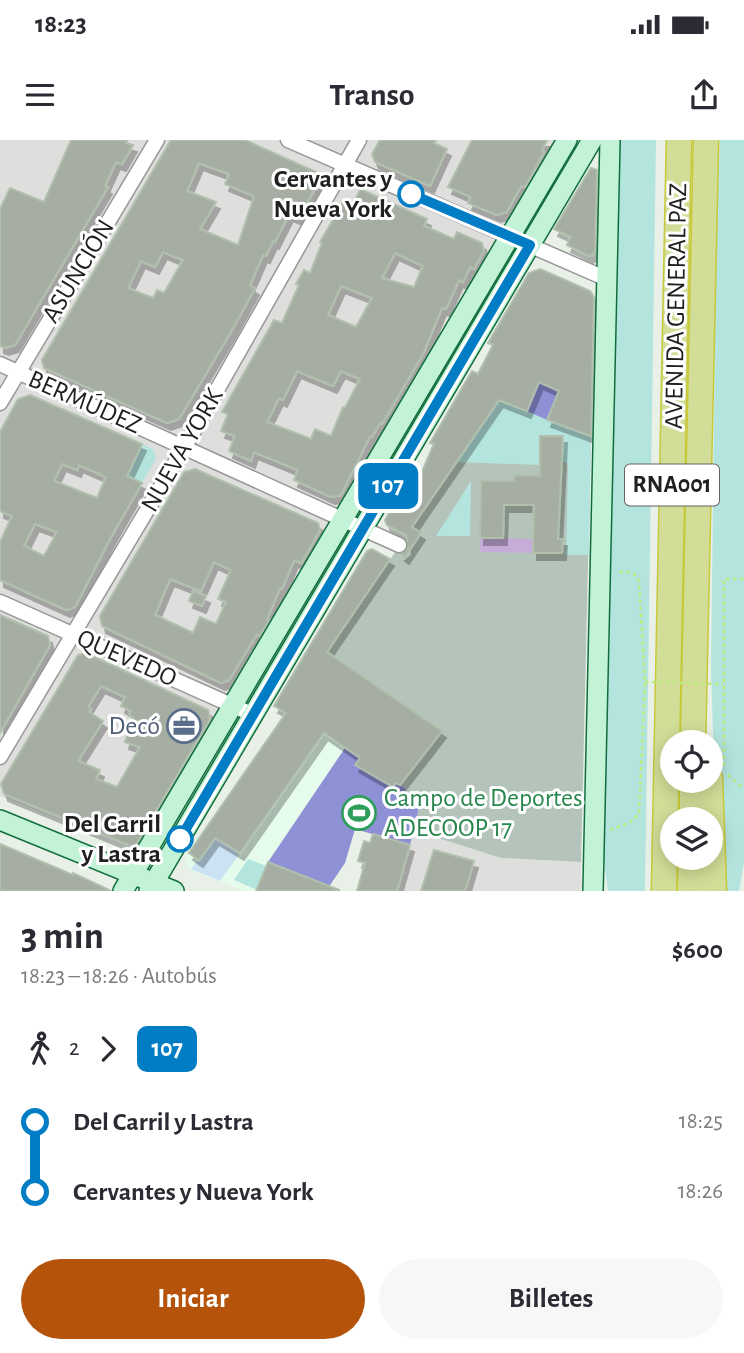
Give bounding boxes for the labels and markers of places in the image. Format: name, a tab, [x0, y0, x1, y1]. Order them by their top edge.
place label: Cervantes y Nueva York	[274, 166, 392, 222]
marker: Cervantes y Nueva York	[398, 181, 424, 207]
office icon: Decó	[165, 707, 203, 745]
place label: Decó	[108, 713, 160, 739]
place label: Campo de Deportes ADECOOP 17	[384, 785, 583, 841]
sports icon: Campo de Deportes ADECOOP 17	[340, 794, 378, 832]
place label: Del Carril y Lastra	[64, 811, 161, 867]
marker: Del Carril y Lastra	[167, 826, 193, 852]

